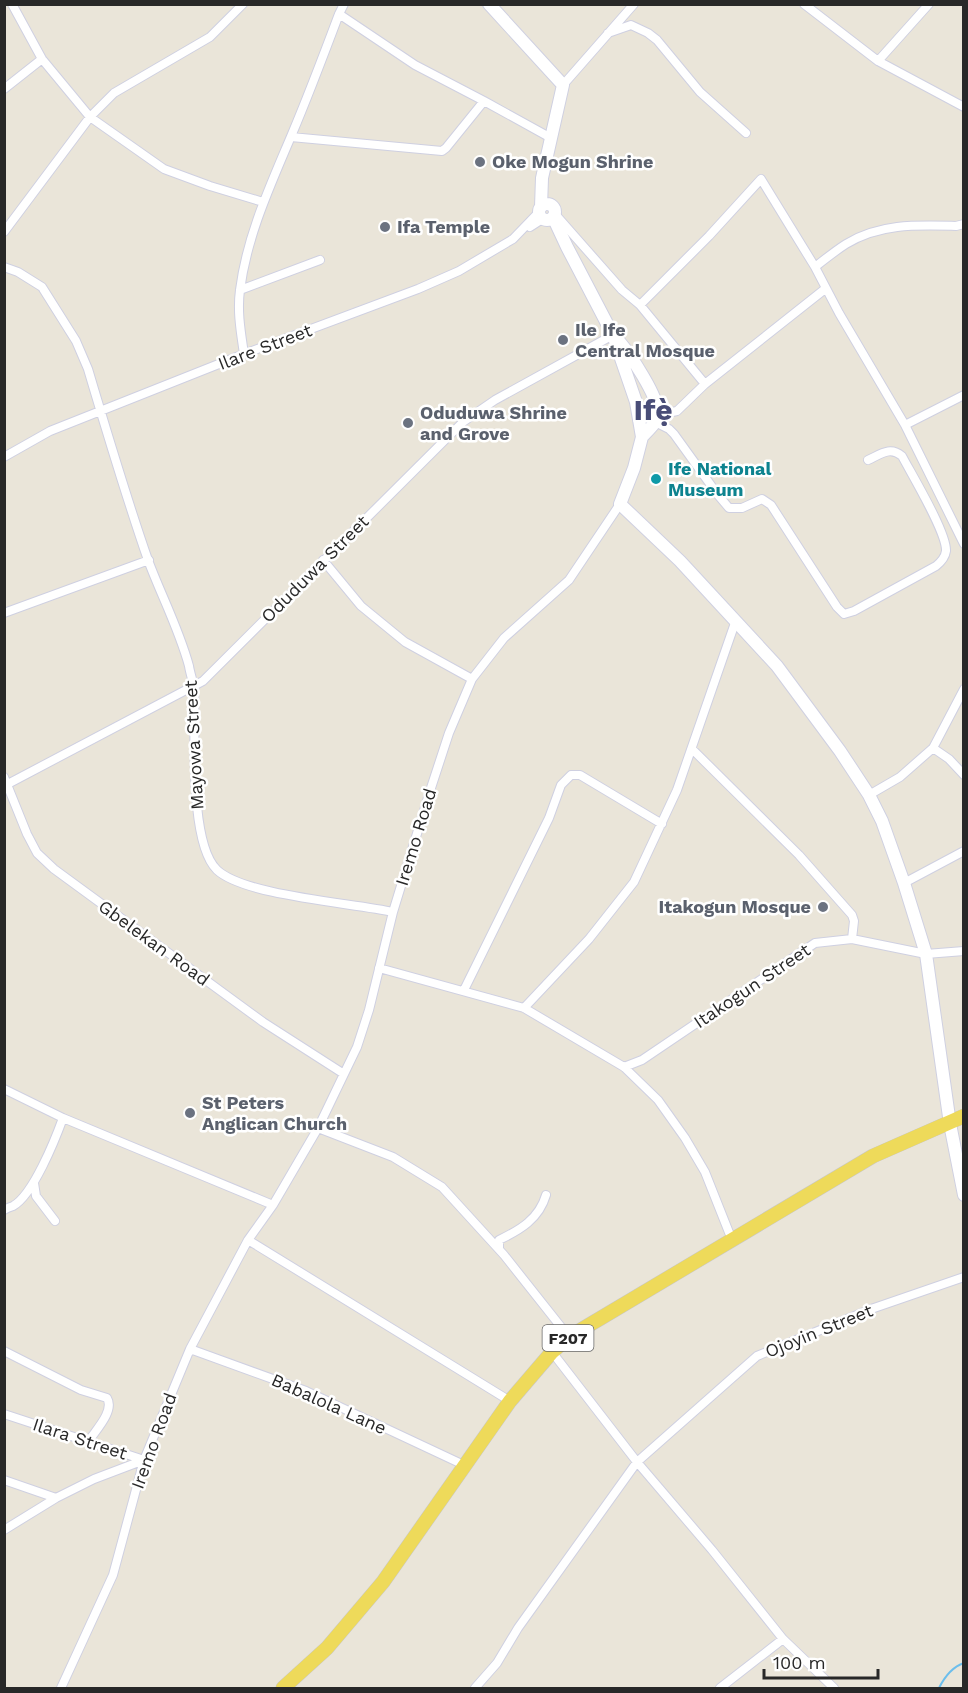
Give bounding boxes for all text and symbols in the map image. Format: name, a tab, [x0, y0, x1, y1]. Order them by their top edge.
place label: Oke Mogun Shrine	[492, 151, 653, 172]
marker: Oke Mogun Shrine	[473, 155, 487, 169]
place label: Ifa Temple	[397, 216, 490, 237]
marker: Ifa Temple	[378, 220, 392, 234]
street label: Ilare Street	[215, 319, 315, 374]
place label: Ile Ife Central Mosque	[575, 319, 715, 361]
marker: Ile Ife Central Mosque	[556, 333, 570, 347]
district label: Ifẹ̀	[633, 392, 673, 427]
place label: Oduduwa Shrine and Grove	[420, 402, 567, 444]
marker: Oduduwa Shrine and Grove	[401, 416, 415, 430]
place label: Ife National Museum	[668, 458, 771, 500]
marker: Ife National Museum	[649, 472, 663, 486]
street label: Oduduwa Street	[257, 510, 373, 627]
street label: Mayowa Street	[180, 679, 207, 810]
street label: Iremo Road	[391, 786, 440, 888]
street label: Gbelekan Road	[95, 895, 214, 990]
place label: Itakogun Mosque	[658, 896, 811, 917]
marker: Itakogun Mosque	[816, 900, 830, 914]
street label: Itakogun Street	[690, 939, 814, 1032]
place label: St Peters Anglican Church	[202, 1092, 347, 1134]
marker: St Peters Anglican Church	[183, 1106, 197, 1120]
street label: Ojoyin Street	[762, 1299, 876, 1362]
road number: F207	[542, 1325, 594, 1351]
street label: Babalola Lane	[268, 1369, 390, 1438]
street label: Iremo Road	[126, 1390, 181, 1492]
street label: Ilara Street	[30, 1413, 130, 1464]
scale bar	[764, 1642, 878, 1680]
text: 100 m	[773, 1652, 826, 1673]

